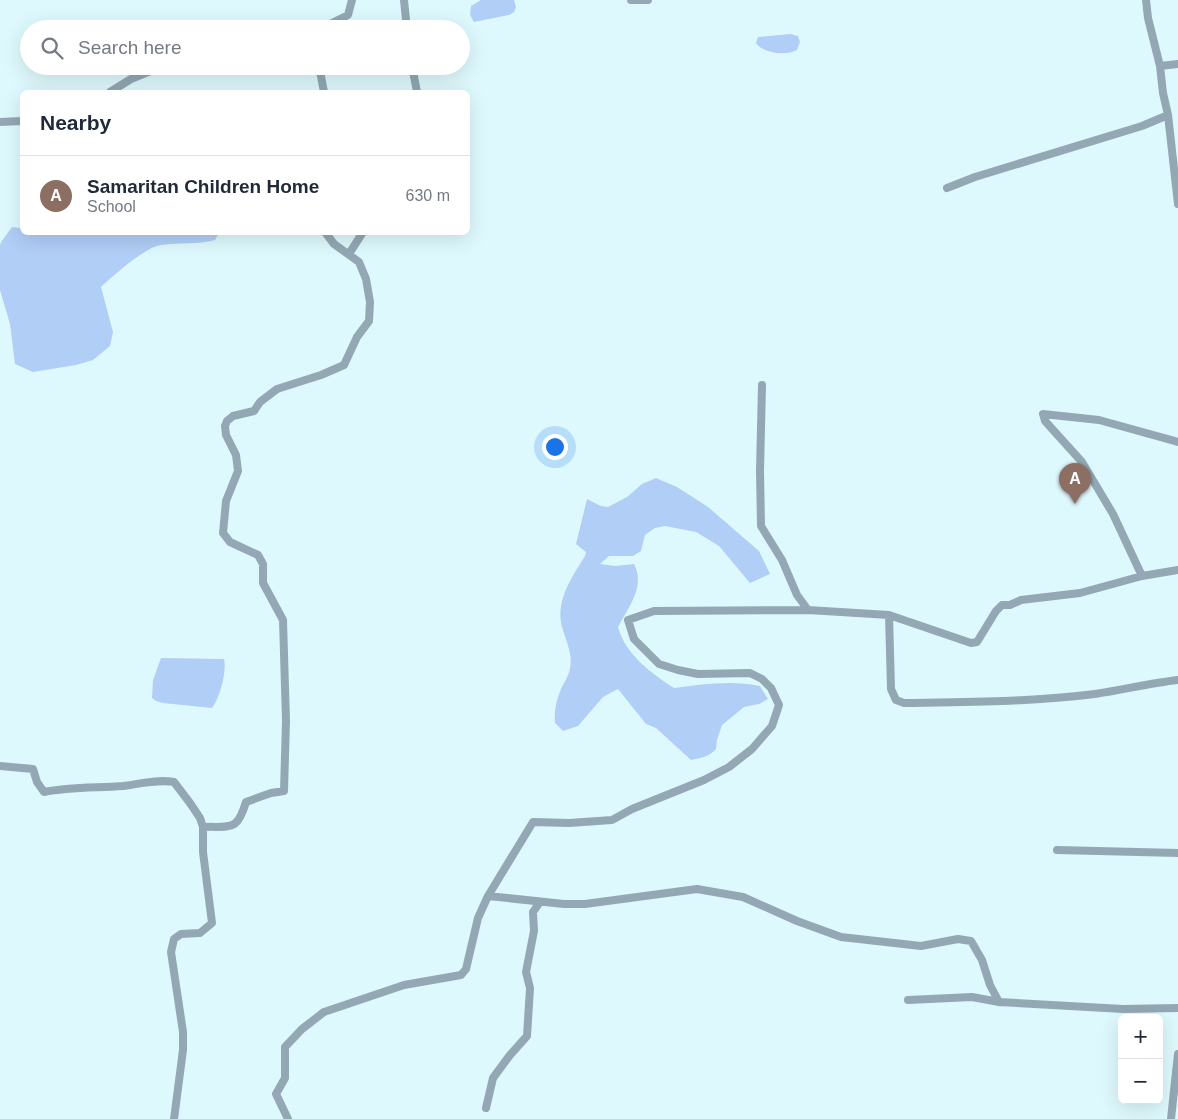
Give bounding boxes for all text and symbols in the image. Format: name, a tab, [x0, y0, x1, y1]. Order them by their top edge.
search box	[20, 20, 470, 75]
icon: search	[38, 34, 66, 62]
text: Search here	[78, 37, 182, 58]
text: Nearby	[40, 111, 111, 134]
text: Samaritan Children Home	[87, 176, 319, 197]
text: A	[50, 187, 62, 204]
text: 630 m	[406, 187, 450, 204]
text: School	[87, 198, 136, 215]
your location	[542, 434, 568, 460]
pin: A	[1059, 463, 1091, 504]
map controls	[1118, 1014, 1163, 1104]
button: +	[1118, 1014, 1163, 1059]
button: −	[1118, 1059, 1163, 1104]

